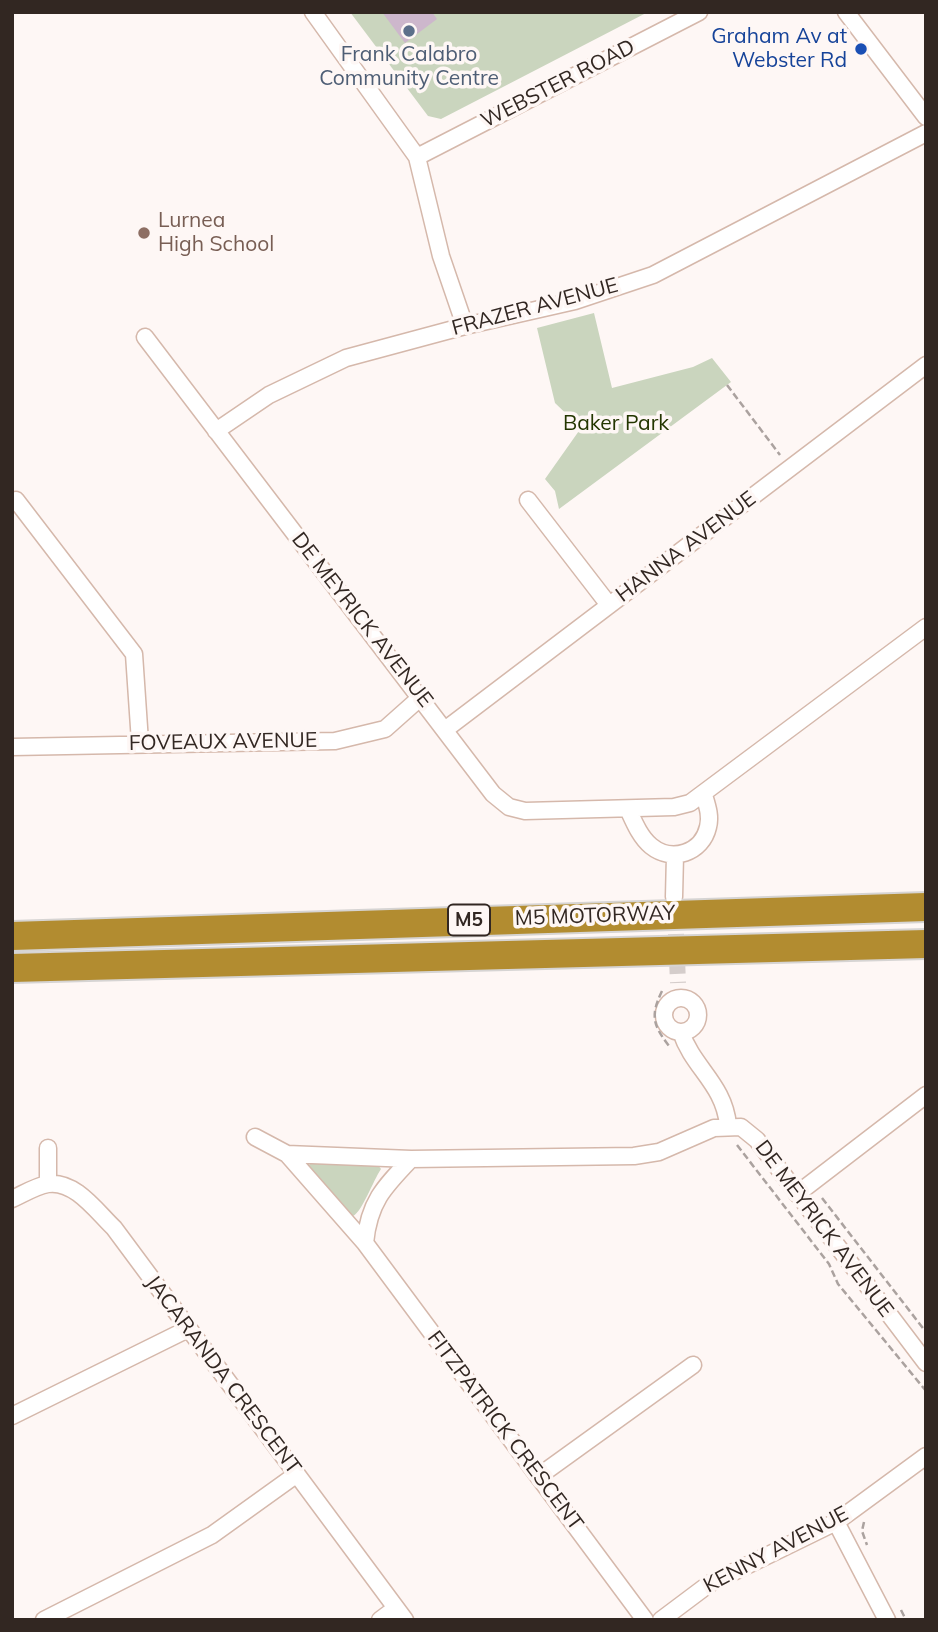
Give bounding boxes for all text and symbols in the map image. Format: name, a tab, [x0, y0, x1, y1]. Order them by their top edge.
marker: Frank Calabro Community Centre	[401, 23, 417, 39]
place label: Graham Av at Webster Rd	[711, 24, 847, 74]
street label: WEBSTER ROAD	[477, 34, 639, 134]
marker: Graham Av at Webster Rd	[853, 41, 869, 57]
place label: Frank Calabro Community Centre	[319, 42, 499, 92]
place label: Lurnea High School	[158, 208, 274, 258]
marker: Lurnea High School	[136, 225, 152, 241]
street label: FRAZER AVENUE	[449, 273, 621, 341]
park label: Baker Park	[563, 411, 669, 437]
street label: HANNA AVENUE	[611, 486, 761, 608]
street label: DE MEYRICK AVENUE	[286, 528, 438, 712]
street label: FOVEAUX AVENUE	[129, 728, 317, 756]
street label: M5 MOTORWAY	[514, 901, 676, 931]
road number: M5	[448, 904, 490, 936]
street label: DE MEYRICK AVENUE	[749, 1136, 899, 1322]
street label: JACARANDA CRESCENT	[140, 1271, 306, 1479]
street label: FITZPATRICK CRESCENT	[422, 1326, 588, 1536]
street label: KENNY AVENUE	[699, 1501, 853, 1599]

